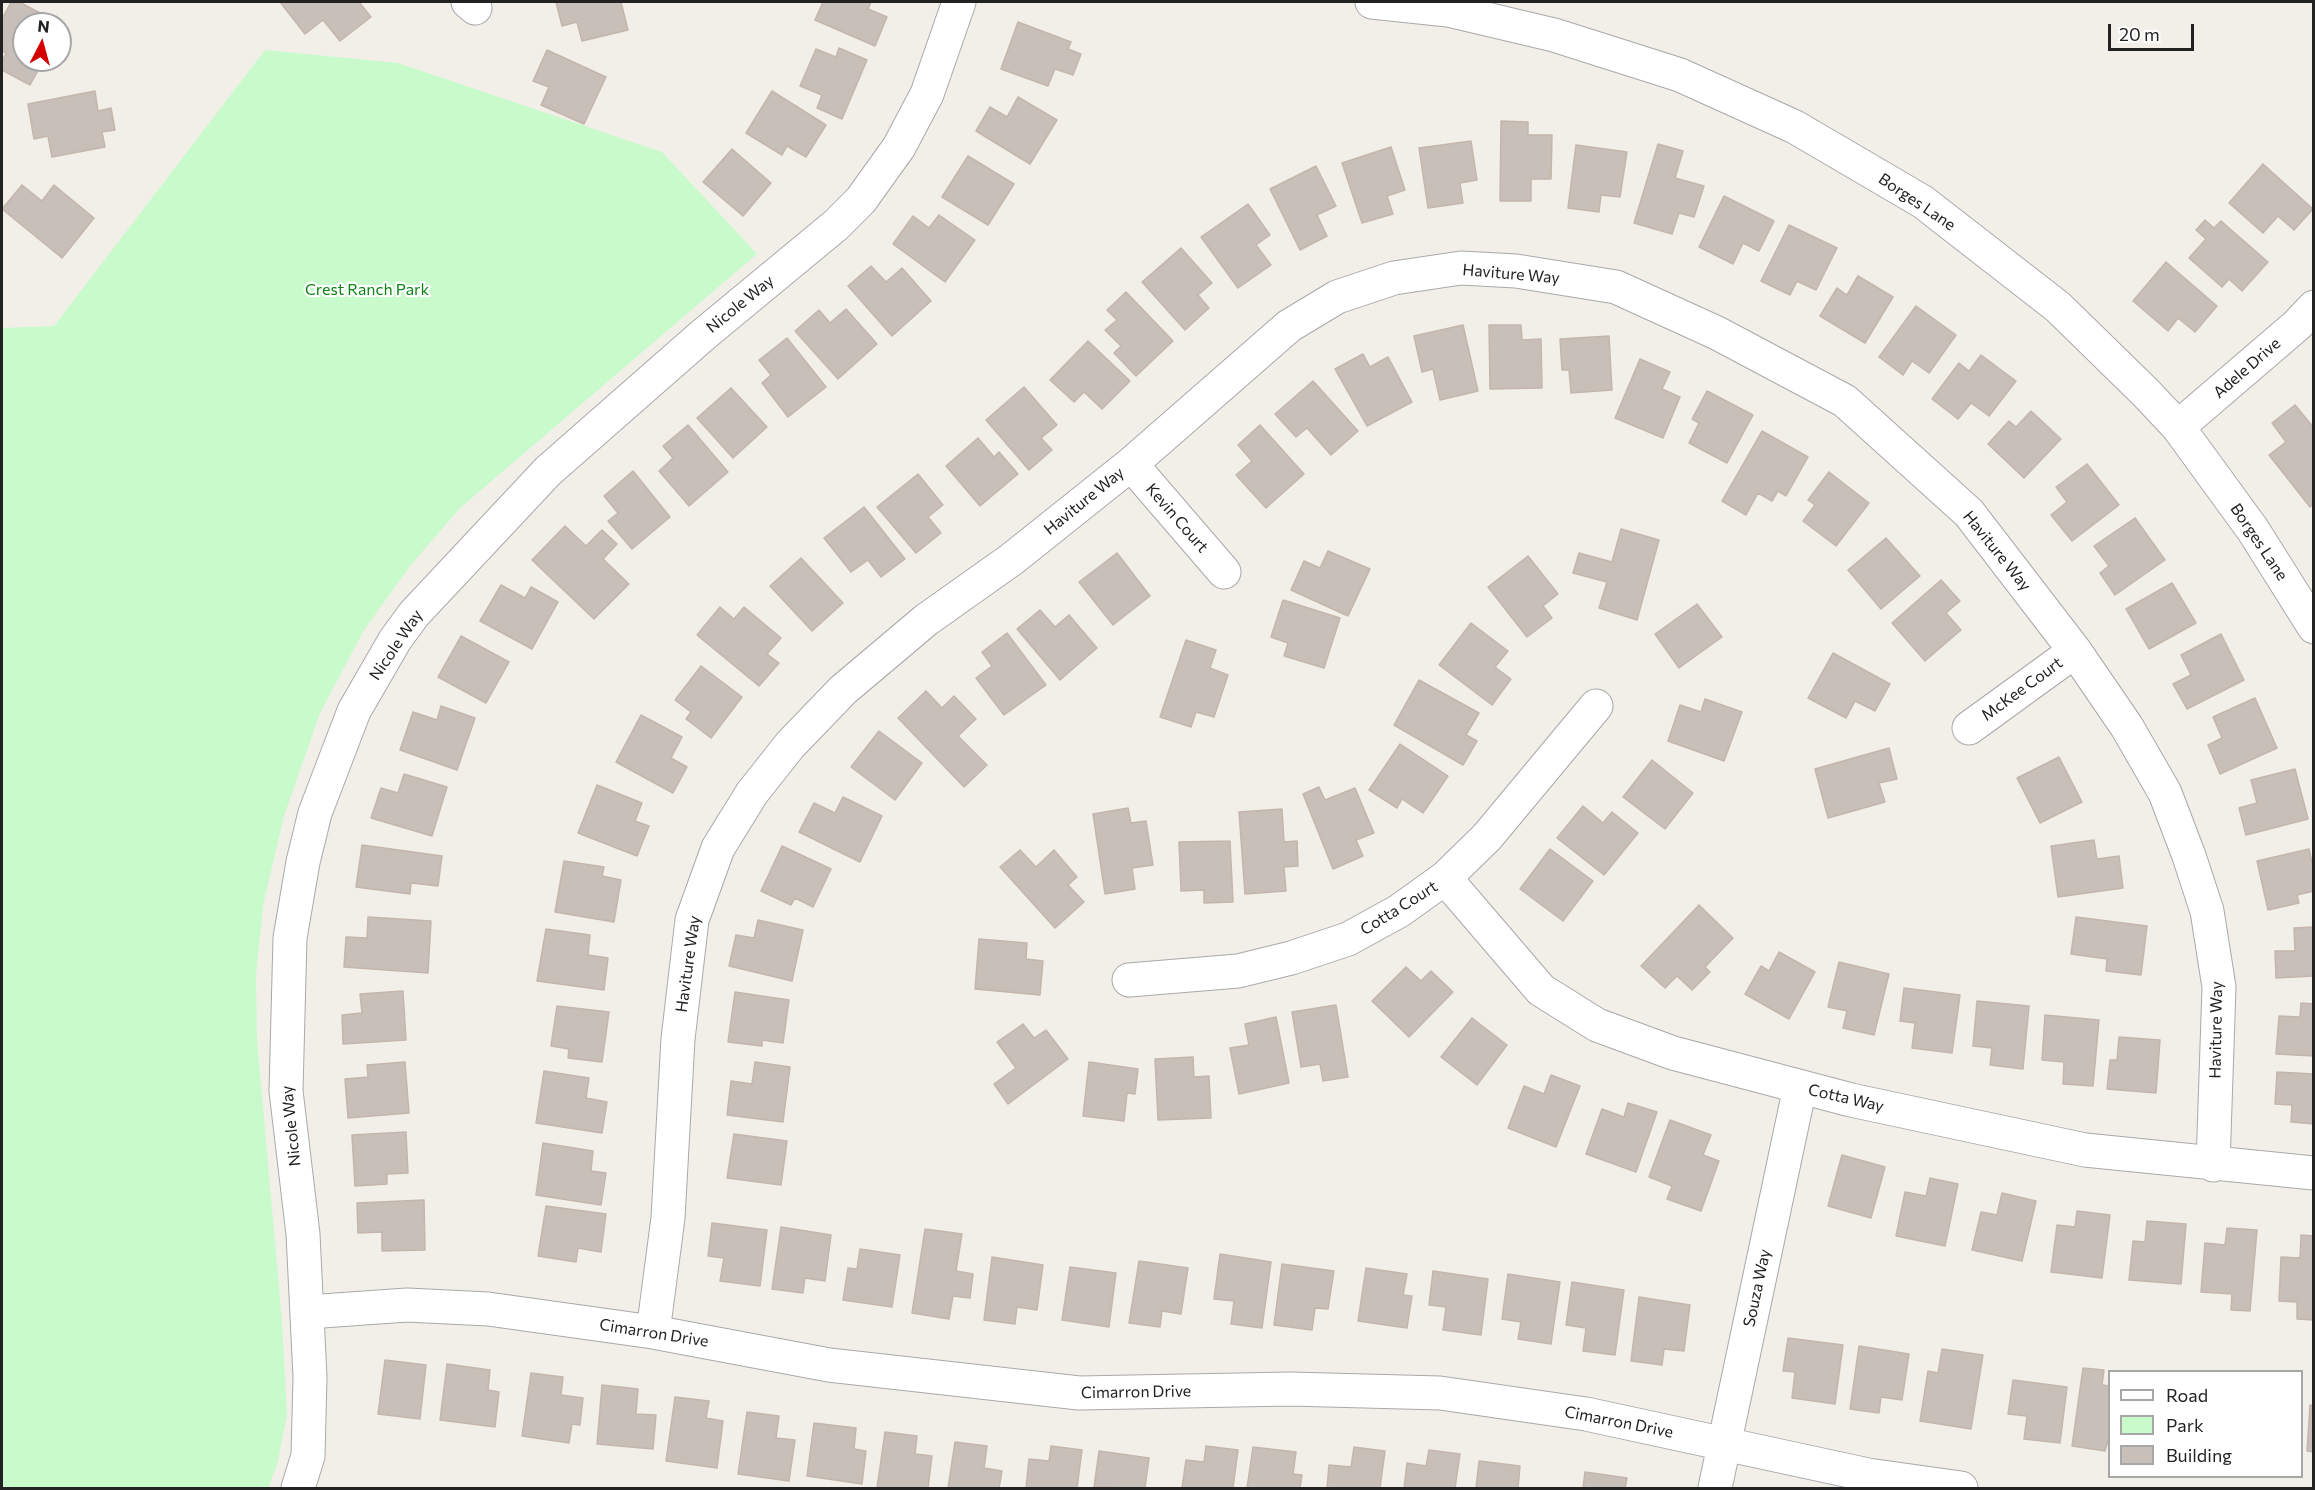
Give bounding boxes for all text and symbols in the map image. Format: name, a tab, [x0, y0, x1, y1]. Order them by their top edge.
north arrow	[12, 12, 72, 72]
scale bar	[2111, 12, 2196, 50]
text: N	[37, 16, 51, 36]
text: 20 m	[2119, 23, 2160, 45]
street label: Borges Lane	[1875, 169, 1959, 235]
street label: Haviture Way	[1462, 260, 1560, 288]
street label: Nicole Way	[702, 271, 778, 337]
park label: Crest Ranch Park	[305, 280, 429, 300]
street label: Adele Drive	[2210, 334, 2284, 402]
street label: Haviture Way	[1040, 463, 1128, 539]
street label: Kevin Court	[1142, 479, 1212, 557]
street label: Borges Lane	[2226, 500, 2292, 584]
street label: Haviture Way	[1959, 507, 2035, 595]
street label: Nicole Way	[365, 606, 427, 684]
street label: McKee Court	[1978, 653, 2066, 725]
street label: Cotta Court	[1357, 877, 1441, 939]
street label: Haviture Way	[672, 914, 704, 1014]
street label: Haviture Way	[2206, 981, 2226, 1079]
street label: Cotta Way	[1806, 1080, 1886, 1116]
street label: Nicole Way	[277, 1085, 305, 1167]
street label: Souza Way	[1739, 1247, 1775, 1329]
street label: Cimarron Drive	[598, 1315, 710, 1351]
legend	[2108, 1370, 2303, 1478]
street label: Cimarron Drive	[1081, 1381, 1191, 1403]
text: Road	[2166, 1384, 2208, 1406]
street label: Cimarron Drive	[1563, 1402, 1675, 1442]
text: Park	[2166, 1414, 2204, 1436]
text: Building	[2166, 1444, 2232, 1466]

